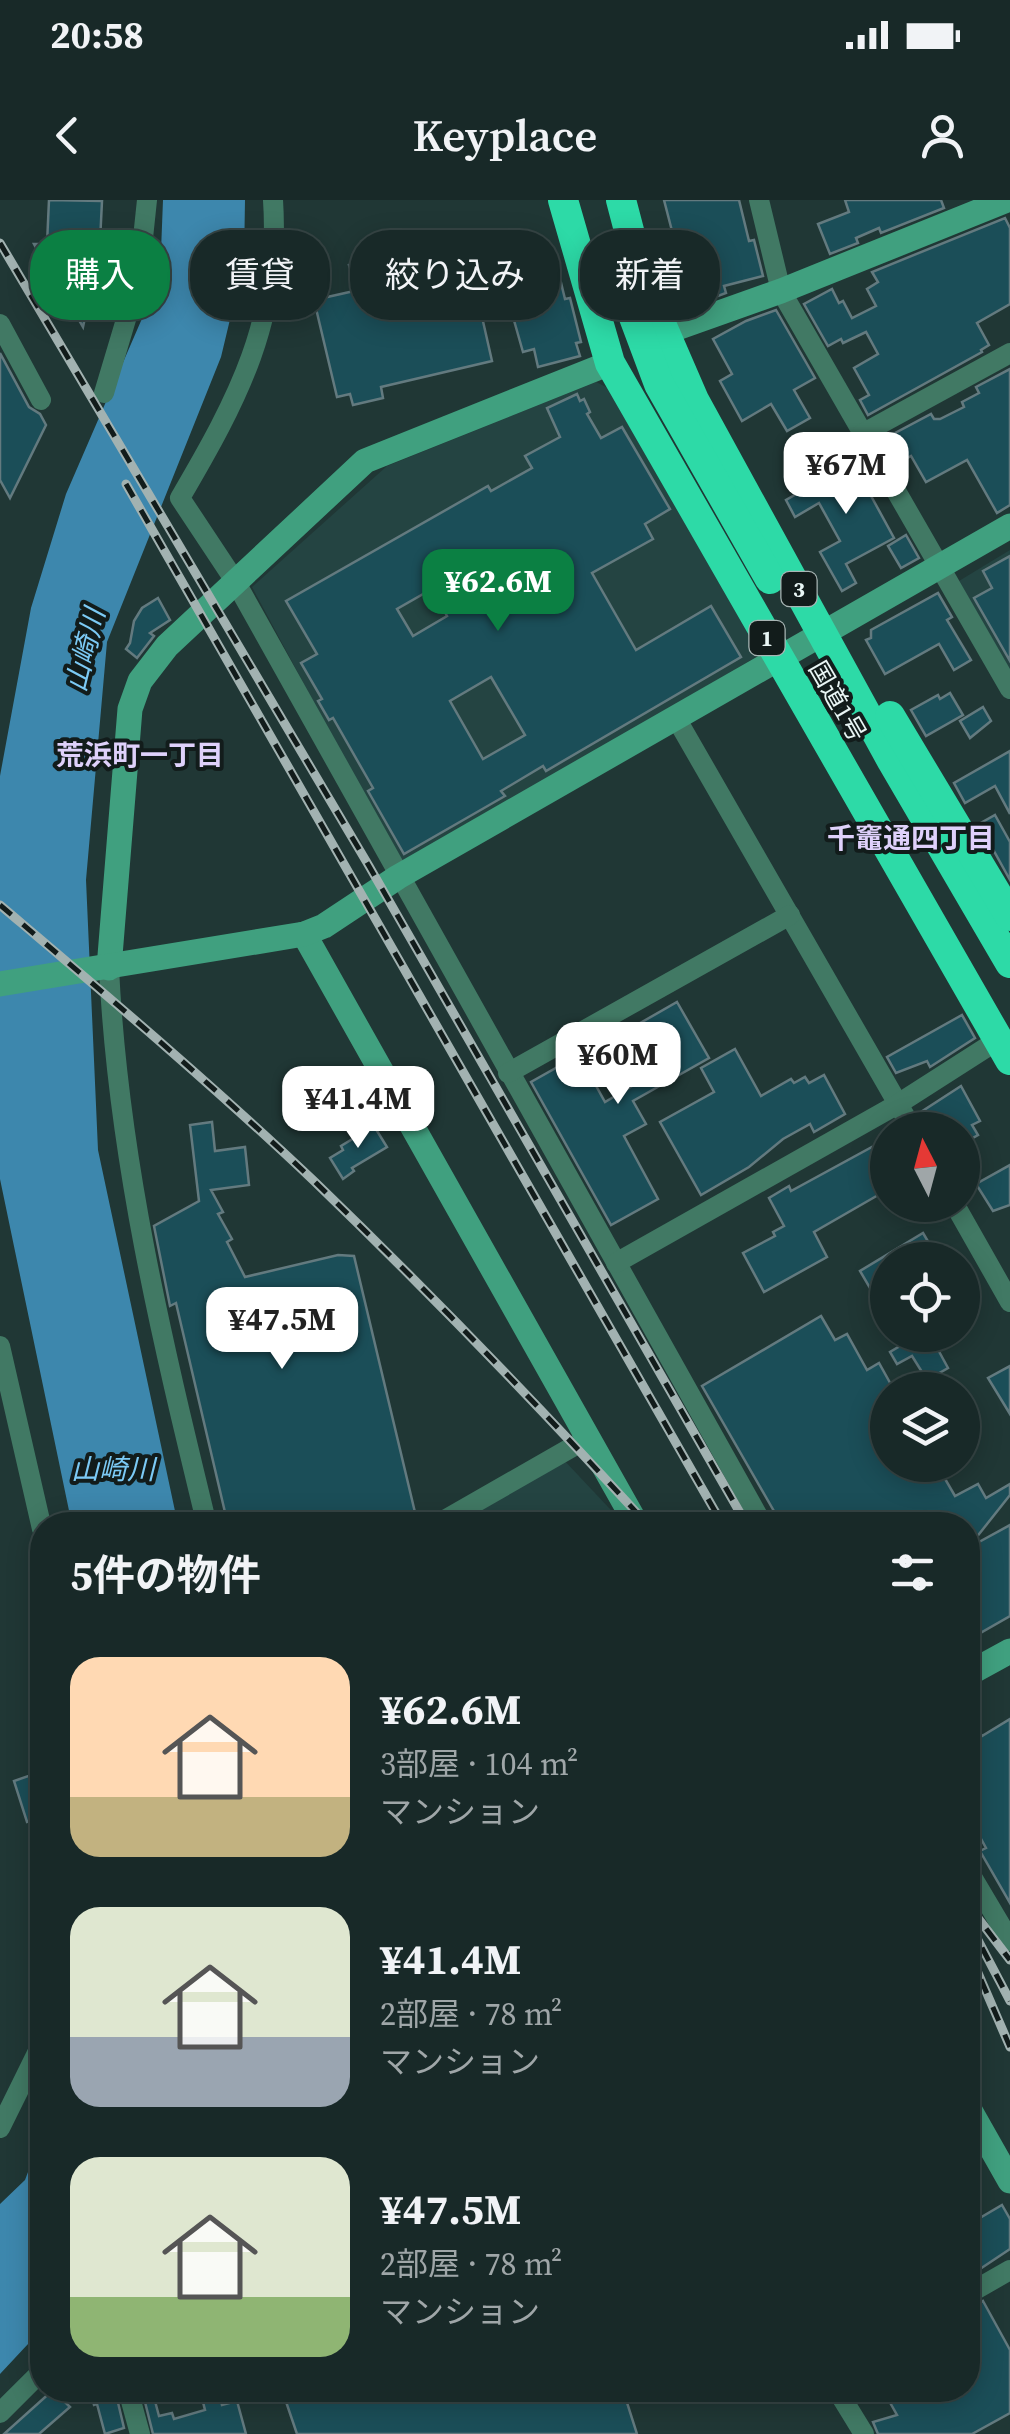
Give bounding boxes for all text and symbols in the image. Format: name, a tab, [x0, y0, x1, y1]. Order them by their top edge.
text: 20:58	[50, 9, 144, 61]
text: Keyplace	[413, 104, 597, 166]
icon: back	[40, 108, 95, 163]
icon: person	[915, 108, 970, 163]
chip: 購入	[30, 230, 170, 320]
chip: 賃貸	[190, 230, 330, 320]
chip: 絞り込み	[350, 230, 560, 320]
chip: 新着	[580, 230, 720, 320]
pin: ¥67M	[787, 432, 905, 517]
text: ¥67M	[806, 442, 886, 486]
pin: ¥62.6M	[417, 549, 579, 634]
text: ¥62.6M	[444, 559, 552, 603]
road number: 3	[782, 572, 816, 606]
water label: 山崎川	[56, 602, 114, 695]
road number: 1	[750, 621, 784, 655]
street label: 国道1号	[801, 655, 875, 747]
district label: 荒浜町一丁目	[56, 736, 224, 774]
district label: 千竈通四丁目	[827, 819, 995, 857]
pin: ¥60M	[559, 1022, 677, 1107]
text: ¥60M	[578, 1032, 658, 1076]
pin: ¥41.4M	[277, 1066, 439, 1151]
text: ¥41.4M	[304, 1076, 412, 1120]
north arrow	[870, 1112, 980, 1222]
map controls	[870, 1112, 980, 1482]
button: locate	[870, 1242, 980, 1352]
pin: ¥47.5M	[201, 1287, 363, 1372]
text: ¥47.5M	[228, 1297, 336, 1341]
button: layers	[870, 1372, 980, 1482]
water label: 山崎川	[71, 1450, 158, 1488]
icon: filters	[885, 1545, 940, 1600]
text: 5件の物件	[70, 1546, 261, 1604]
text: ¥62.6M	[380, 1680, 521, 1738]
icon: home	[150, 1697, 270, 1817]
text: 3部屋 · 104 m²	[380, 1742, 578, 1786]
text: マンション	[380, 1790, 540, 1834]
text: ¥41.4M	[380, 1930, 521, 1988]
icon: home	[150, 1947, 270, 2067]
text: 2部屋 · 78 m²	[380, 1992, 562, 2036]
text: マンション	[380, 2040, 540, 2084]
text: ¥47.5M	[380, 2180, 521, 2238]
icon: home	[150, 2197, 270, 2317]
text: 2部屋 · 78 m²	[380, 2242, 562, 2286]
text: マンション	[380, 2290, 540, 2334]

